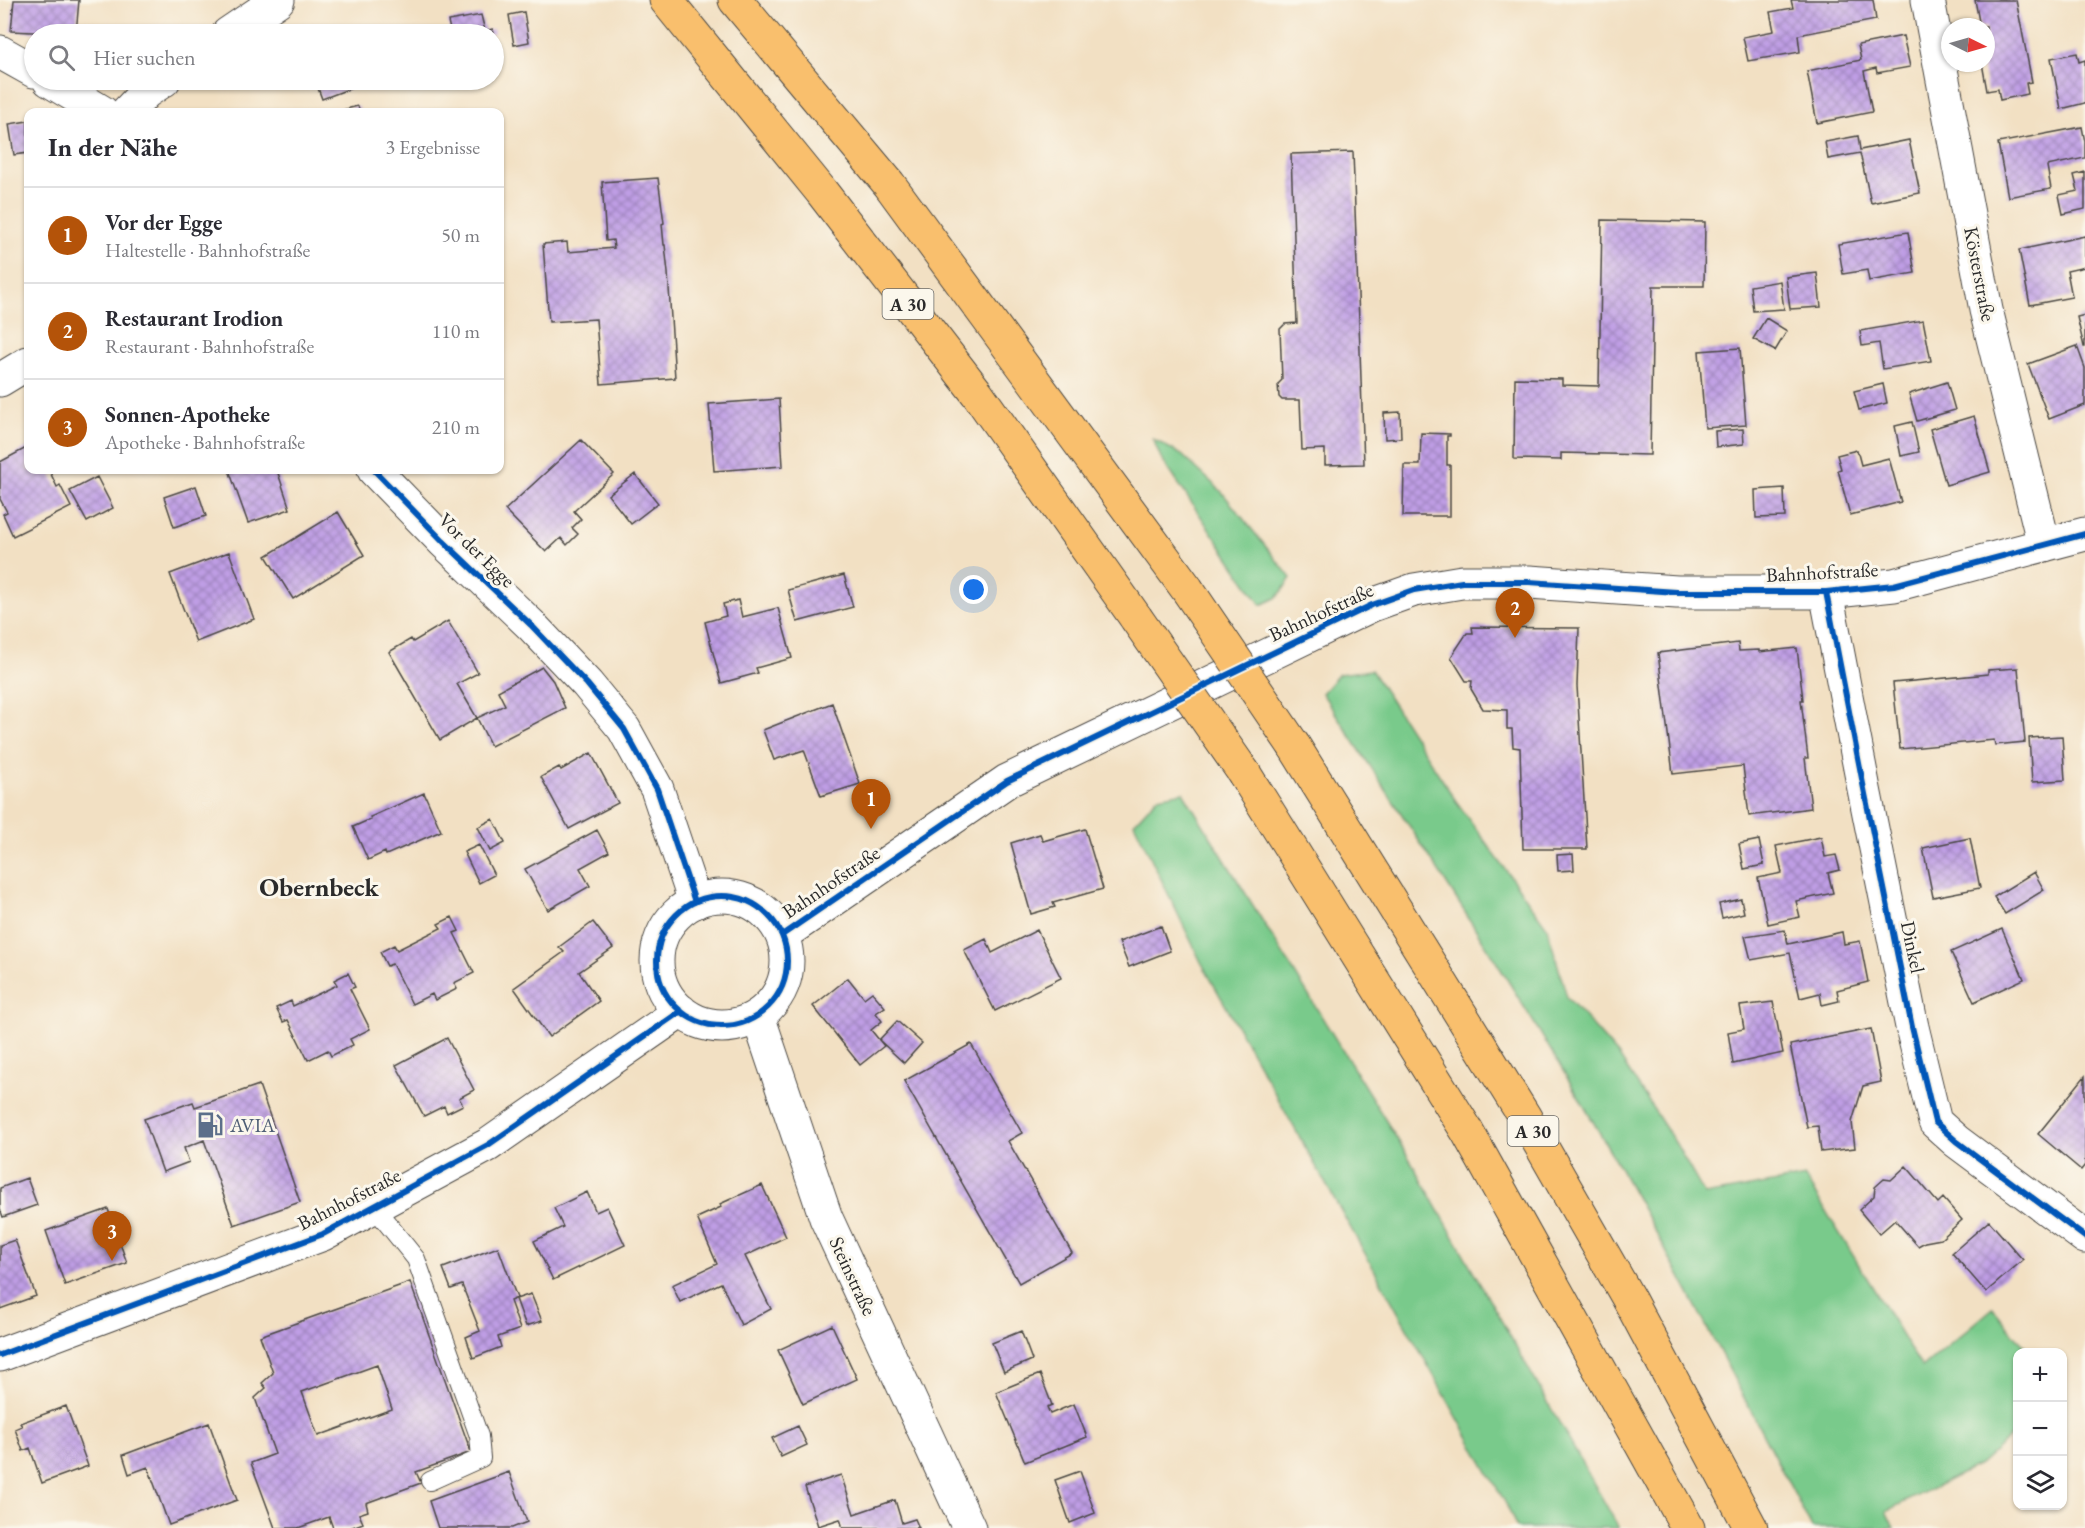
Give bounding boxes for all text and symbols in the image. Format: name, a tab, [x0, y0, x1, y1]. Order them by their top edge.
north arrow	[1941, 18, 1995, 72]
search box	[24, 24, 504, 90]
icon: search	[45, 41, 78, 74]
text: Hier suchen	[93, 43, 196, 72]
text: In der Nähe	[48, 130, 177, 164]
text: 3 Ergebnisse	[385, 134, 480, 160]
text: Vor der Egge	[105, 208, 222, 237]
text: 1	[62, 222, 73, 248]
text: 50 m	[441, 222, 480, 248]
street label: Kösterstraße	[1958, 224, 2002, 324]
text: Haltestelle · Bahnhofstraße	[105, 237, 310, 263]
road number: A 30	[882, 289, 934, 319]
text: Restaurant Irodion	[105, 304, 283, 333]
text: 2	[62, 318, 73, 344]
text: 110 m	[432, 318, 480, 344]
text: Restaurant · Bahnhofstraße	[105, 333, 314, 359]
text: Sonnen-Apotheke	[105, 400, 270, 429]
text: 3	[62, 414, 73, 440]
text: 210 m	[432, 414, 480, 440]
text: Apotheke · Bahnhofstraße	[105, 429, 305, 455]
street label: Vor der Egge	[433, 507, 521, 593]
street label: Bahnhofstraße	[1765, 556, 1879, 588]
your location	[959, 575, 988, 604]
street label: Bahnhofstraße	[1265, 576, 1378, 648]
pin: 2	[1496, 588, 1534, 638]
pin: 1	[852, 780, 890, 829]
street label: Bahnhofstraße	[777, 840, 885, 924]
district label: Obernbeck	[259, 870, 380, 904]
street label: Dinkel	[1895, 919, 1931, 976]
fuel station icon: AVIA	[195, 1110, 225, 1140]
place label: AVIA	[229, 1112, 275, 1138]
road number: A 30	[1508, 1116, 1558, 1146]
street label: Bahnhofstraße	[293, 1162, 405, 1236]
pin: 3	[92, 1212, 132, 1261]
street label: Steinstraße	[823, 1232, 883, 1320]
map controls	[2013, 1348, 2067, 1510]
button: +	[2013, 1348, 2067, 1402]
button: −	[2013, 1402, 2067, 1456]
button: layers	[2013, 1456, 2067, 1510]

